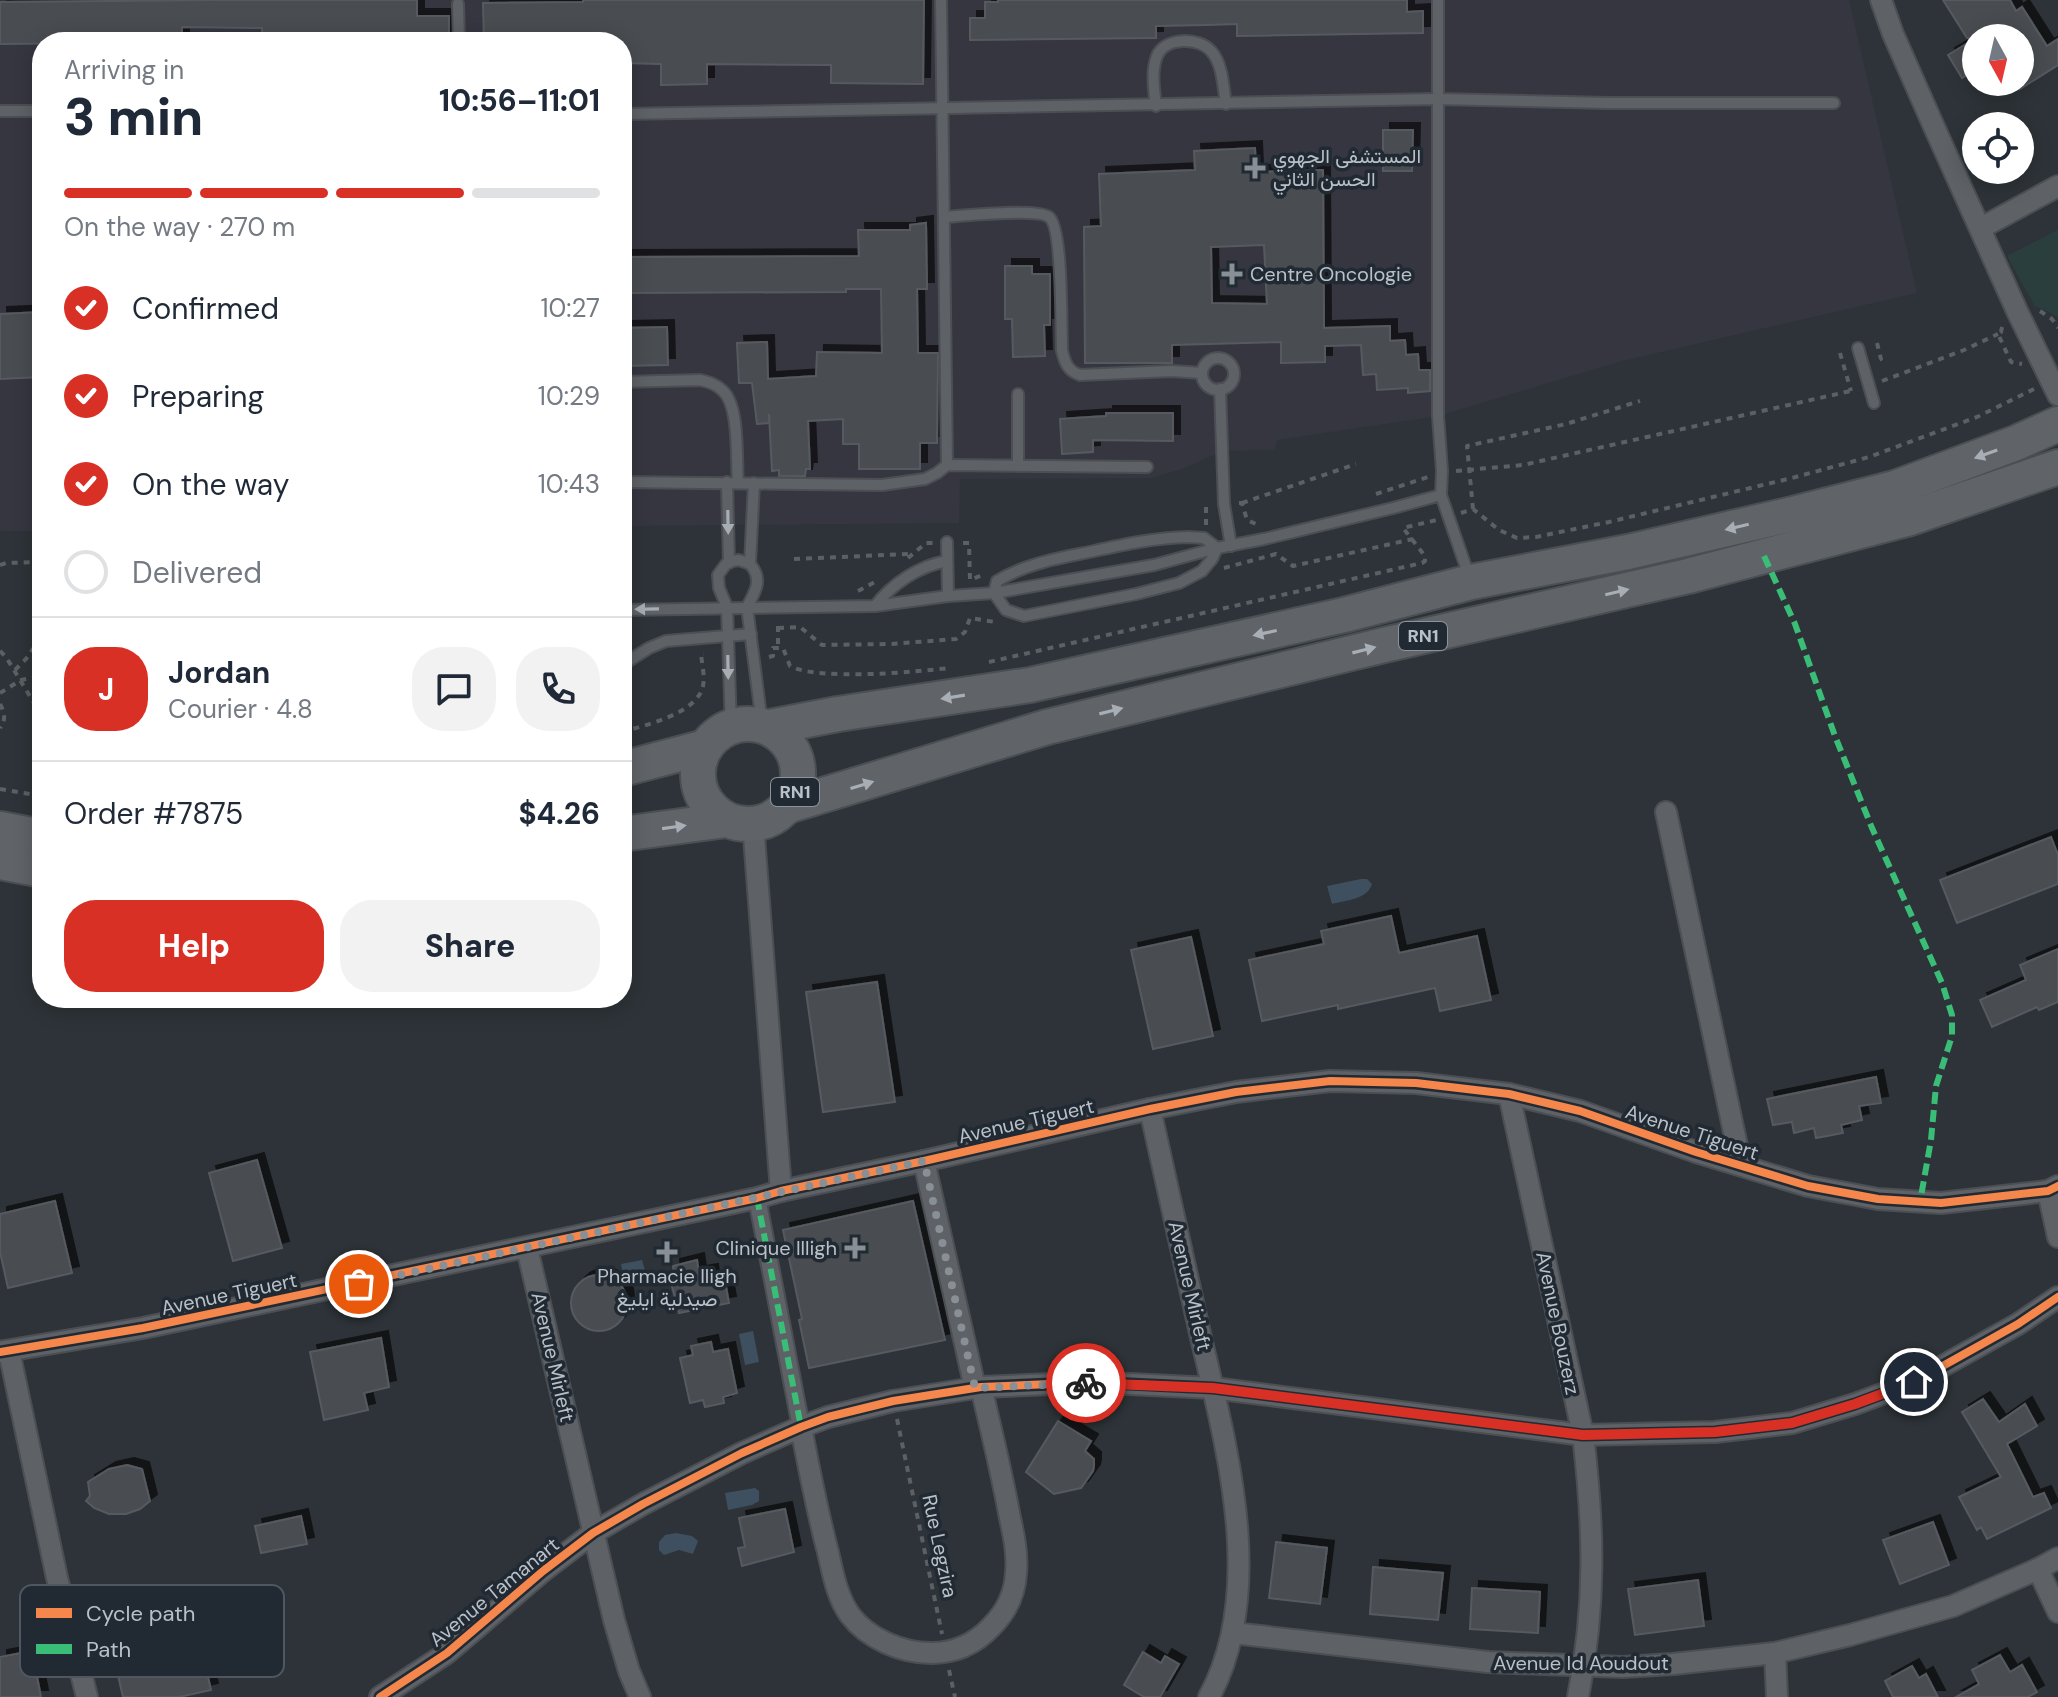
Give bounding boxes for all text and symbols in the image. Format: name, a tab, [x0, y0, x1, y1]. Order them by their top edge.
north arrow	[1962, 24, 2034, 96]
map controls	[1962, 24, 2034, 184]
text: Arriving in	[64, 53, 184, 87]
text: 10:56–11:01	[439, 81, 600, 120]
text: 3 min	[64, 83, 203, 151]
button: locate	[1962, 112, 2034, 184]
place label: المستشفى الجهوي الحسن الثاني	[1273, 143, 1421, 196]
marker: المستشفى الجهوي الحسن الثاني	[1244, 157, 1266, 179]
text: On the way · 270 m	[64, 210, 295, 244]
place label: Centre Oncologie	[1250, 261, 1412, 287]
marker: Centre Oncologie	[1221, 263, 1243, 285]
icon: check	[64, 286, 108, 330]
text: Confirmed	[132, 289, 279, 328]
text: 10:27	[540, 291, 600, 325]
icon: check	[64, 374, 108, 418]
text: Preparing	[132, 377, 264, 416]
text: 10:29	[538, 379, 600, 413]
one-way arrow	[1974, 448, 1998, 461]
icon: check	[64, 462, 108, 506]
text: On the way	[132, 465, 289, 504]
text: 10:43	[538, 467, 600, 501]
one-way arrow	[721, 510, 734, 535]
one-way arrow	[1724, 521, 1749, 533]
text: Delivered	[132, 553, 262, 592]
one-way arrow	[1605, 585, 1630, 598]
one-way arrow	[634, 603, 659, 615]
road number: RN1	[1399, 622, 1447, 650]
one-way arrow	[1252, 627, 1277, 640]
one-way arrow	[1352, 643, 1377, 655]
button: chat	[412, 647, 496, 731]
button: phone	[516, 647, 600, 731]
text: Jordan	[168, 653, 270, 692]
one-way arrow	[722, 655, 735, 680]
text: J	[98, 670, 114, 709]
one-way arrow	[940, 691, 965, 703]
text: Courier · 4.8	[168, 692, 313, 726]
one-way arrow	[1099, 704, 1124, 717]
road number: RN1	[771, 778, 819, 806]
one-way arrow	[850, 778, 874, 790]
text: Order #7875	[64, 794, 243, 833]
text: $4.26	[518, 794, 600, 833]
one-way arrow	[662, 820, 687, 833]
button: Help	[64, 900, 324, 992]
button: Share	[340, 900, 600, 992]
street label: Avenue Tiguert	[956, 1093, 1097, 1149]
street label: Avenue Tiguert	[1622, 1098, 1762, 1166]
street label: Avenue Mirleft	[1162, 1218, 1218, 1354]
place label: Clinique Illigh	[715, 1235, 837, 1261]
marker: Clinique Illigh	[844, 1237, 866, 1259]
marker: Pharmacie Iligh صيدلية ايليغ	[658, 1243, 676, 1261]
street label: Avenue Bouzerz	[1530, 1249, 1586, 1397]
pin	[325, 1250, 393, 1318]
icon: bag	[337, 1262, 381, 1306]
place label: Pharmacie Iligh صيدلية ايليغ	[597, 1263, 737, 1313]
street label: Avenue Tiguert	[159, 1267, 300, 1321]
street label: Avenue Mirleft	[525, 1289, 581, 1425]
courier	[1046, 1343, 1126, 1423]
pin	[1880, 1348, 1948, 1416]
icon: home	[1892, 1360, 1936, 1404]
icon: bike	[1064, 1361, 1108, 1405]
street label: Rue Legzira	[916, 1492, 964, 1600]
street label: Avenue Tamanart	[424, 1531, 565, 1653]
legend	[20, 1585, 284, 1677]
text: Cycle path	[86, 1599, 196, 1628]
text: Path	[86, 1635, 131, 1664]
street label: Avenue Id Aoudout	[1493, 1650, 1669, 1676]

